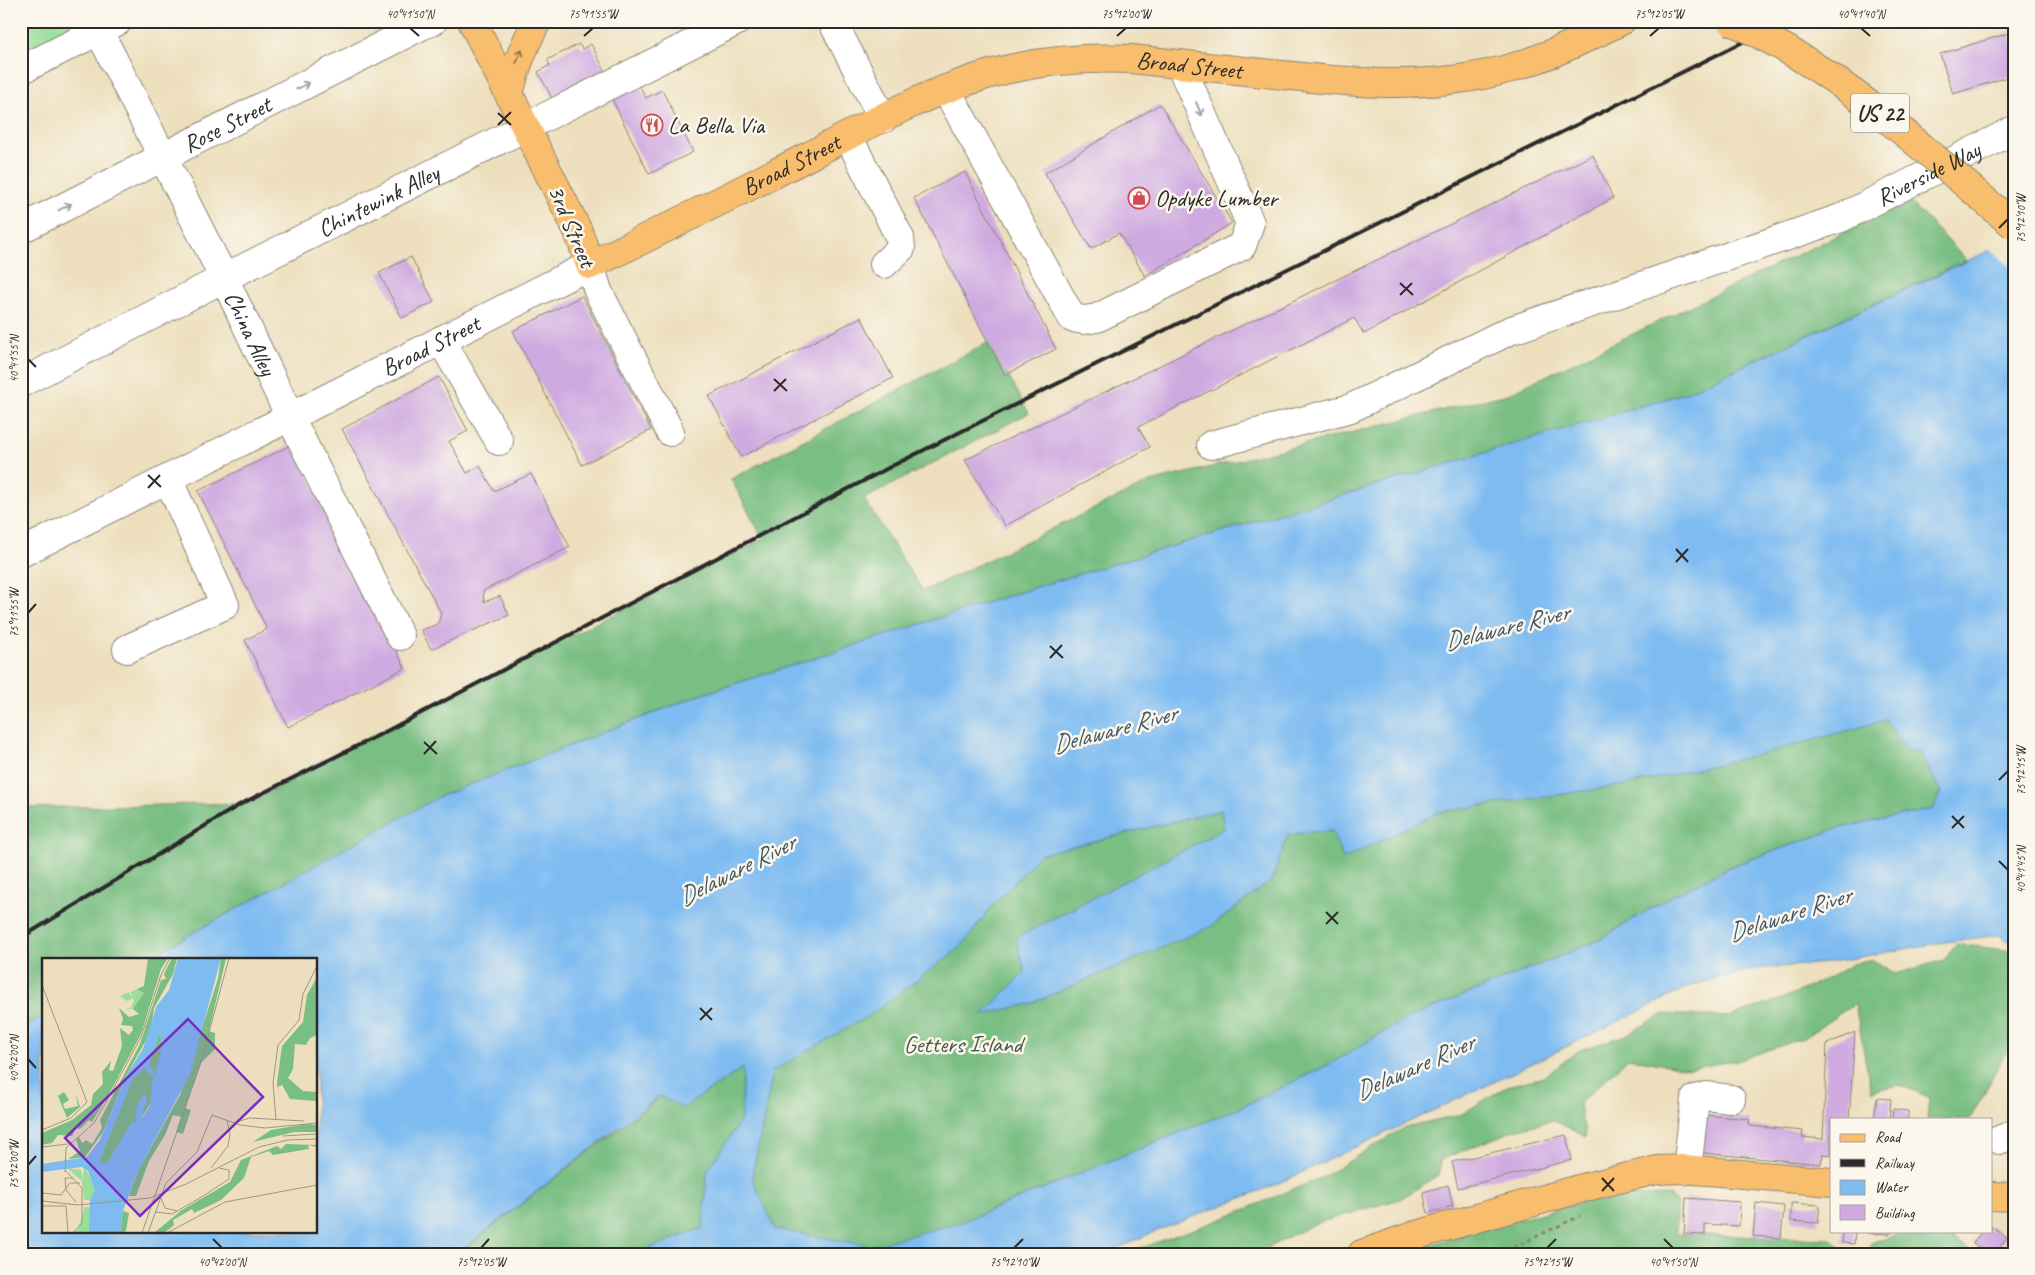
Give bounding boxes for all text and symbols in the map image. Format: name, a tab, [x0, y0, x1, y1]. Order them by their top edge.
text: 40°41'50"N	[386, 6, 435, 22]
text: 75°11'55"W	[569, 6, 620, 22]
text: 75°12'00"W	[1102, 6, 1153, 22]
text: 75°12'05"W	[1635, 6, 1686, 22]
text: 40°41'40"N	[1837, 6, 1886, 22]
street label: Broad Street	[1135, 45, 1246, 86]
one-way arrow	[515, 49, 524, 64]
one-way arrow	[296, 81, 311, 91]
street label: Rose Street	[178, 89, 278, 159]
road number: US 22	[1851, 94, 1909, 132]
one-way arrow	[1195, 101, 1205, 116]
place label: La Bella Via	[668, 110, 766, 140]
restaurant icon: La Bella Via	[640, 113, 664, 137]
street label: Broad Street	[737, 126, 847, 202]
street label: Riverside Way	[1871, 134, 1987, 213]
street label: Chintewink Alley	[312, 157, 446, 244]
street label: 3rd Street	[541, 180, 604, 274]
place label: Opdyke Lumber	[1155, 183, 1279, 213]
shop icon: Opdyke Lumber	[1127, 186, 1151, 210]
text: 75°12'10"W	[2013, 192, 2029, 243]
one-way arrow	[57, 202, 72, 211]
street label: China Alley	[218, 286, 284, 382]
street label: Broad Street	[376, 307, 487, 383]
text: 40°41'55"N	[6, 334, 22, 383]
text: 75°11'55"W	[6, 586, 22, 637]
water label: Delaware River	[1441, 595, 1576, 658]
water label: Delaware River	[1049, 696, 1184, 761]
text: 75°12'15"W	[2013, 744, 2029, 795]
water label: Delaware River	[673, 825, 804, 913]
text: 40°41'45"N	[2013, 845, 2029, 894]
water label: Delaware River	[1724, 878, 1859, 949]
inset map	[42, 958, 318, 1232]
water label: Delaware River	[1350, 1025, 1483, 1107]
park label: Getters Island	[904, 1029, 1026, 1059]
text: 40°42'00"N	[6, 1034, 22, 1083]
legend	[1830, 1118, 1992, 1232]
text: Road	[1875, 1128, 1902, 1147]
text: 75°12'00"W	[6, 1138, 22, 1189]
text: Railway	[1875, 1154, 1916, 1173]
text: Water	[1875, 1178, 1909, 1197]
text: Building	[1875, 1204, 1915, 1223]
text: 40°42'00"N	[198, 1254, 247, 1270]
text: 75°12'05"W	[457, 1254, 508, 1270]
text: 75°12'10"W	[990, 1254, 1041, 1270]
text: 75°12'15"W	[1523, 1254, 1574, 1270]
text: 40°41'50"N	[1649, 1254, 1698, 1270]

